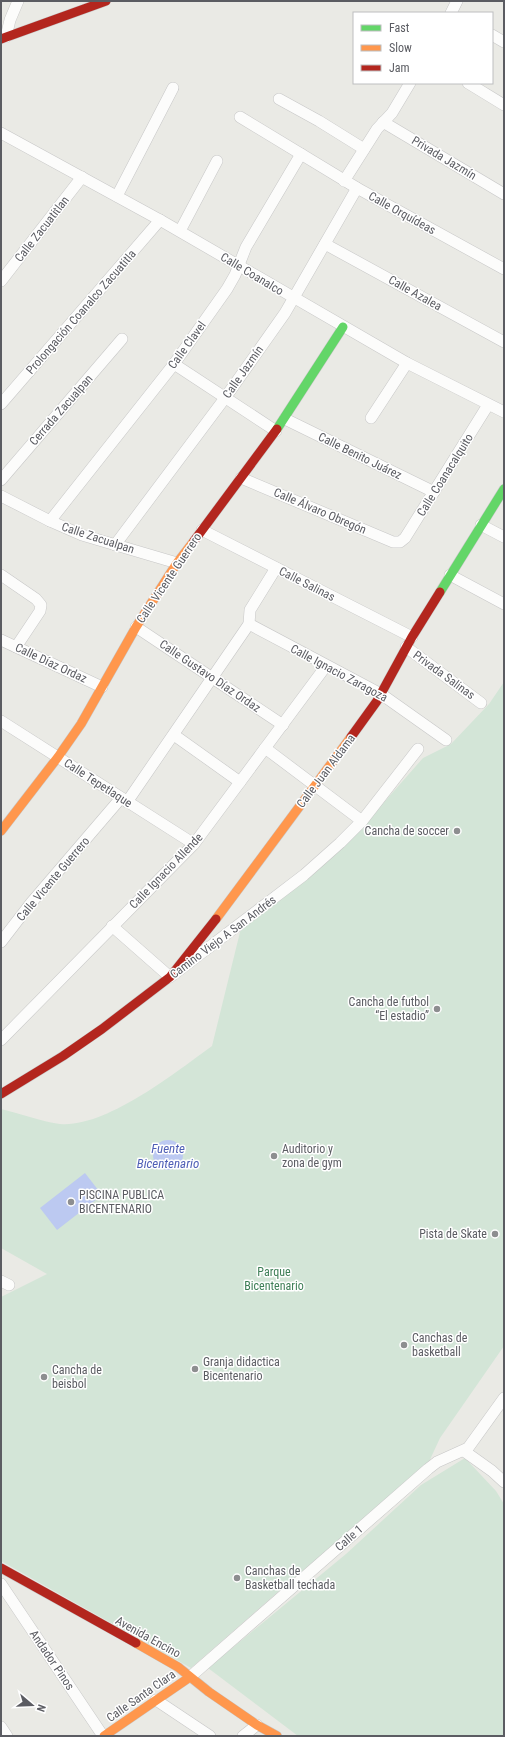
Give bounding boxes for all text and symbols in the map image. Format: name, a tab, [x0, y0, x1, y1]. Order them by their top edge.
legend	[353, 12, 493, 84]
text: Fast	[389, 21, 410, 35]
text: Slow	[389, 41, 412, 55]
text: Jam	[389, 61, 410, 75]
street label: Privada Jazmín	[409, 133, 479, 183]
street label: Calle Orquídeas	[366, 189, 438, 237]
street label: Calle Zacuatitlan	[12, 193, 72, 265]
street label: Prolongación Coanalco Zacuatitla	[23, 247, 139, 377]
street label: Calle Coanalco	[218, 250, 286, 298]
street label: Calle Azalea	[386, 273, 444, 313]
street label: Calle Clavel	[165, 319, 209, 371]
street label: Calle Jazmín	[220, 343, 266, 401]
street label: Cerrada Zacualpan	[27, 372, 96, 448]
street label: Calle Benito Juárez	[316, 430, 404, 482]
street label: Calle Coanacalquito	[414, 431, 476, 519]
street label: Calle Álvaro Obregón	[272, 484, 369, 537]
street label: Calle Zacualpan	[60, 520, 136, 556]
street label: Calle Vicente Guerrero	[134, 530, 204, 626]
street label: Calle Salinas	[277, 564, 337, 604]
street label: Calle Gustavo Díaz Ordaz	[157, 637, 263, 715]
street label: Calle Díaz Ordaz	[13, 640, 89, 686]
street label: Calle Ignacio Zaragoza	[288, 641, 390, 705]
street label: Privada Salinas	[410, 648, 478, 702]
street label: Calle Juan Aldama	[294, 731, 358, 811]
street label: Calle Tepetlaque	[61, 756, 135, 810]
place label: Cancha de soccer	[365, 824, 449, 838]
marker: Cancha de soccer	[452, 826, 462, 836]
street label: Calle Ignacio Allende	[126, 830, 206, 912]
street label: Calle Vicente Guerrero	[14, 834, 92, 924]
street label: Camino Viejo A San Andrés	[167, 893, 279, 981]
place label: Cancha de futbol “El estadio”	[349, 995, 429, 1023]
marker: Cancha de futbol “El estadio”	[432, 1004, 442, 1014]
water label: Fuente Bicentenario	[137, 1141, 199, 1171]
place label: Auditorio y zona de gym	[282, 1142, 342, 1170]
marker: Auditorio y zona de gym	[269, 1151, 279, 1161]
place label: PISCINA PUBLICA BICENTENARIO	[79, 1188, 164, 1216]
marker: PISCINA PUBLICA BICENTENARIO	[66, 1197, 76, 1207]
place label: Pista de Skate	[419, 1227, 487, 1241]
marker: Pista de Skate	[490, 1229, 500, 1239]
park label: Parque Bicentenario	[244, 1265, 304, 1293]
place label: Canchas de basketball	[412, 1331, 468, 1359]
marker: Canchas de basketball	[399, 1340, 409, 1350]
place label: Granja didactica Bicentenario	[203, 1355, 280, 1383]
place label: Cancha de beisbol	[52, 1363, 102, 1391]
marker: Granja didactica Bicentenario	[190, 1364, 200, 1374]
marker: Cancha de beisbol	[39, 1372, 49, 1382]
street label: Calle 1	[332, 1522, 366, 1554]
place label: Canchas de Basketball techada	[245, 1564, 335, 1592]
marker: Canchas de Basketball techada	[232, 1573, 242, 1583]
street label: Avenida Encino	[113, 1613, 183, 1661]
street label: Andador Pinos	[27, 1627, 77, 1693]
street label: Calle Santa Clara	[104, 1667, 178, 1725]
north arrow	[12, 1685, 52, 1725]
text: N	[34, 1703, 48, 1714]

